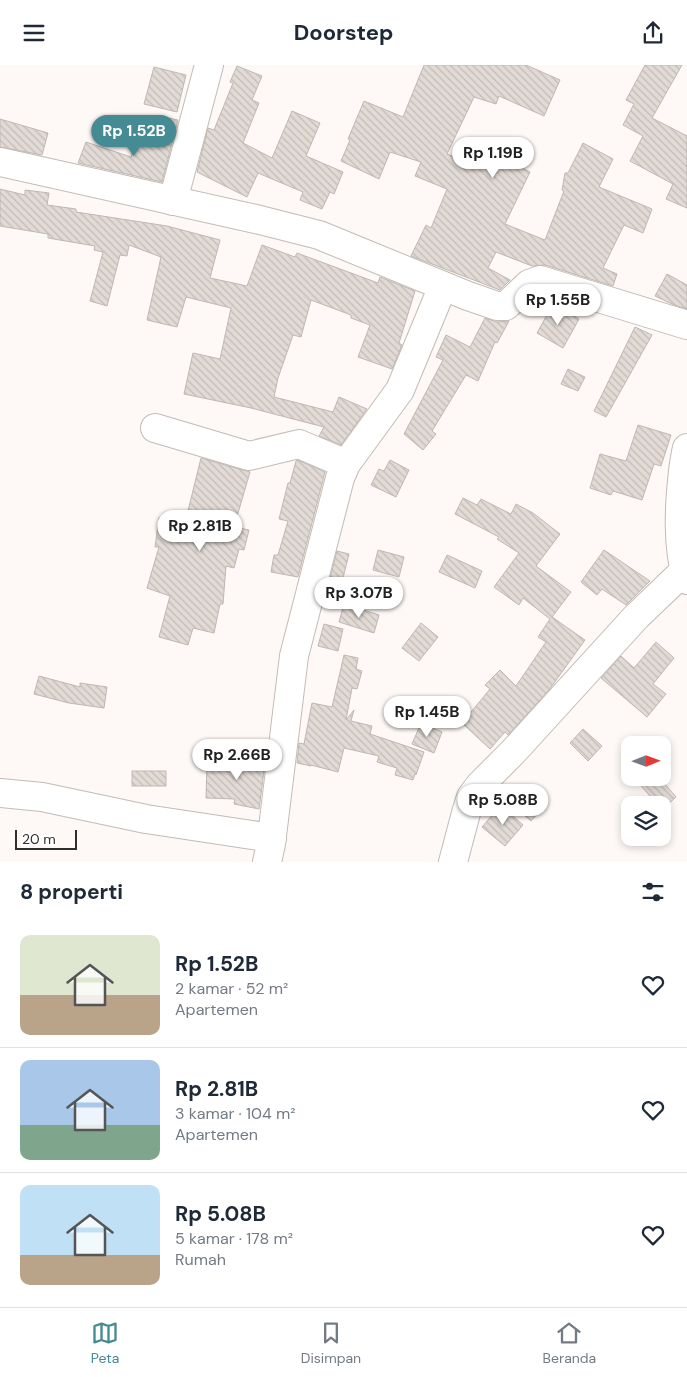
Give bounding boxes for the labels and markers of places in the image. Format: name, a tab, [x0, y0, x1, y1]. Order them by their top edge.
pin: Rp 1.52B	[82, 114, 186, 157]
pin: Rp 1.19B	[441, 137, 545, 179]
pin: Rp 1.55B	[506, 283, 610, 326]
pin: Rp 2.81B	[148, 509, 252, 552]
pin: Rp 3.07B	[307, 577, 411, 619]
pin: Rp 1.45B	[375, 695, 479, 738]
pin: Rp 2.66B	[185, 739, 289, 781]
pin: Rp 5.08B	[451, 783, 555, 826]

